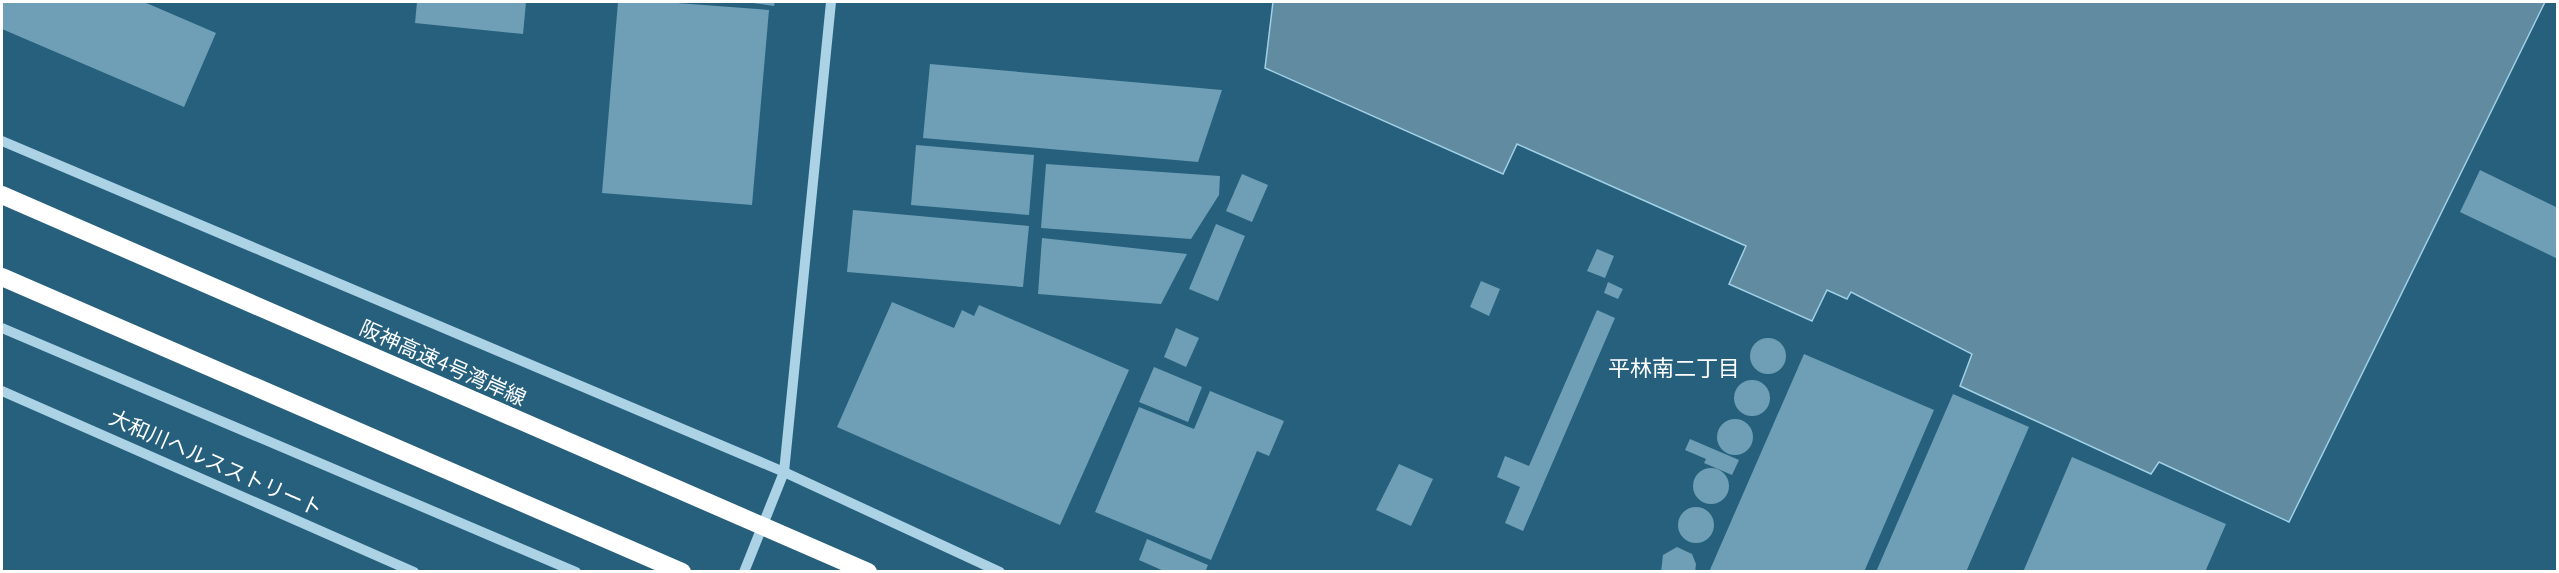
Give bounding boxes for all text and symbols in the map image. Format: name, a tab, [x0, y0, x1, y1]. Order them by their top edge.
street label: 阪神高速4号湾岸線	[356, 314, 530, 412]
district label: 平林南二丁目	[1608, 354, 1740, 382]
street label: 大和川ヘルスストリート	[105, 404, 327, 522]

